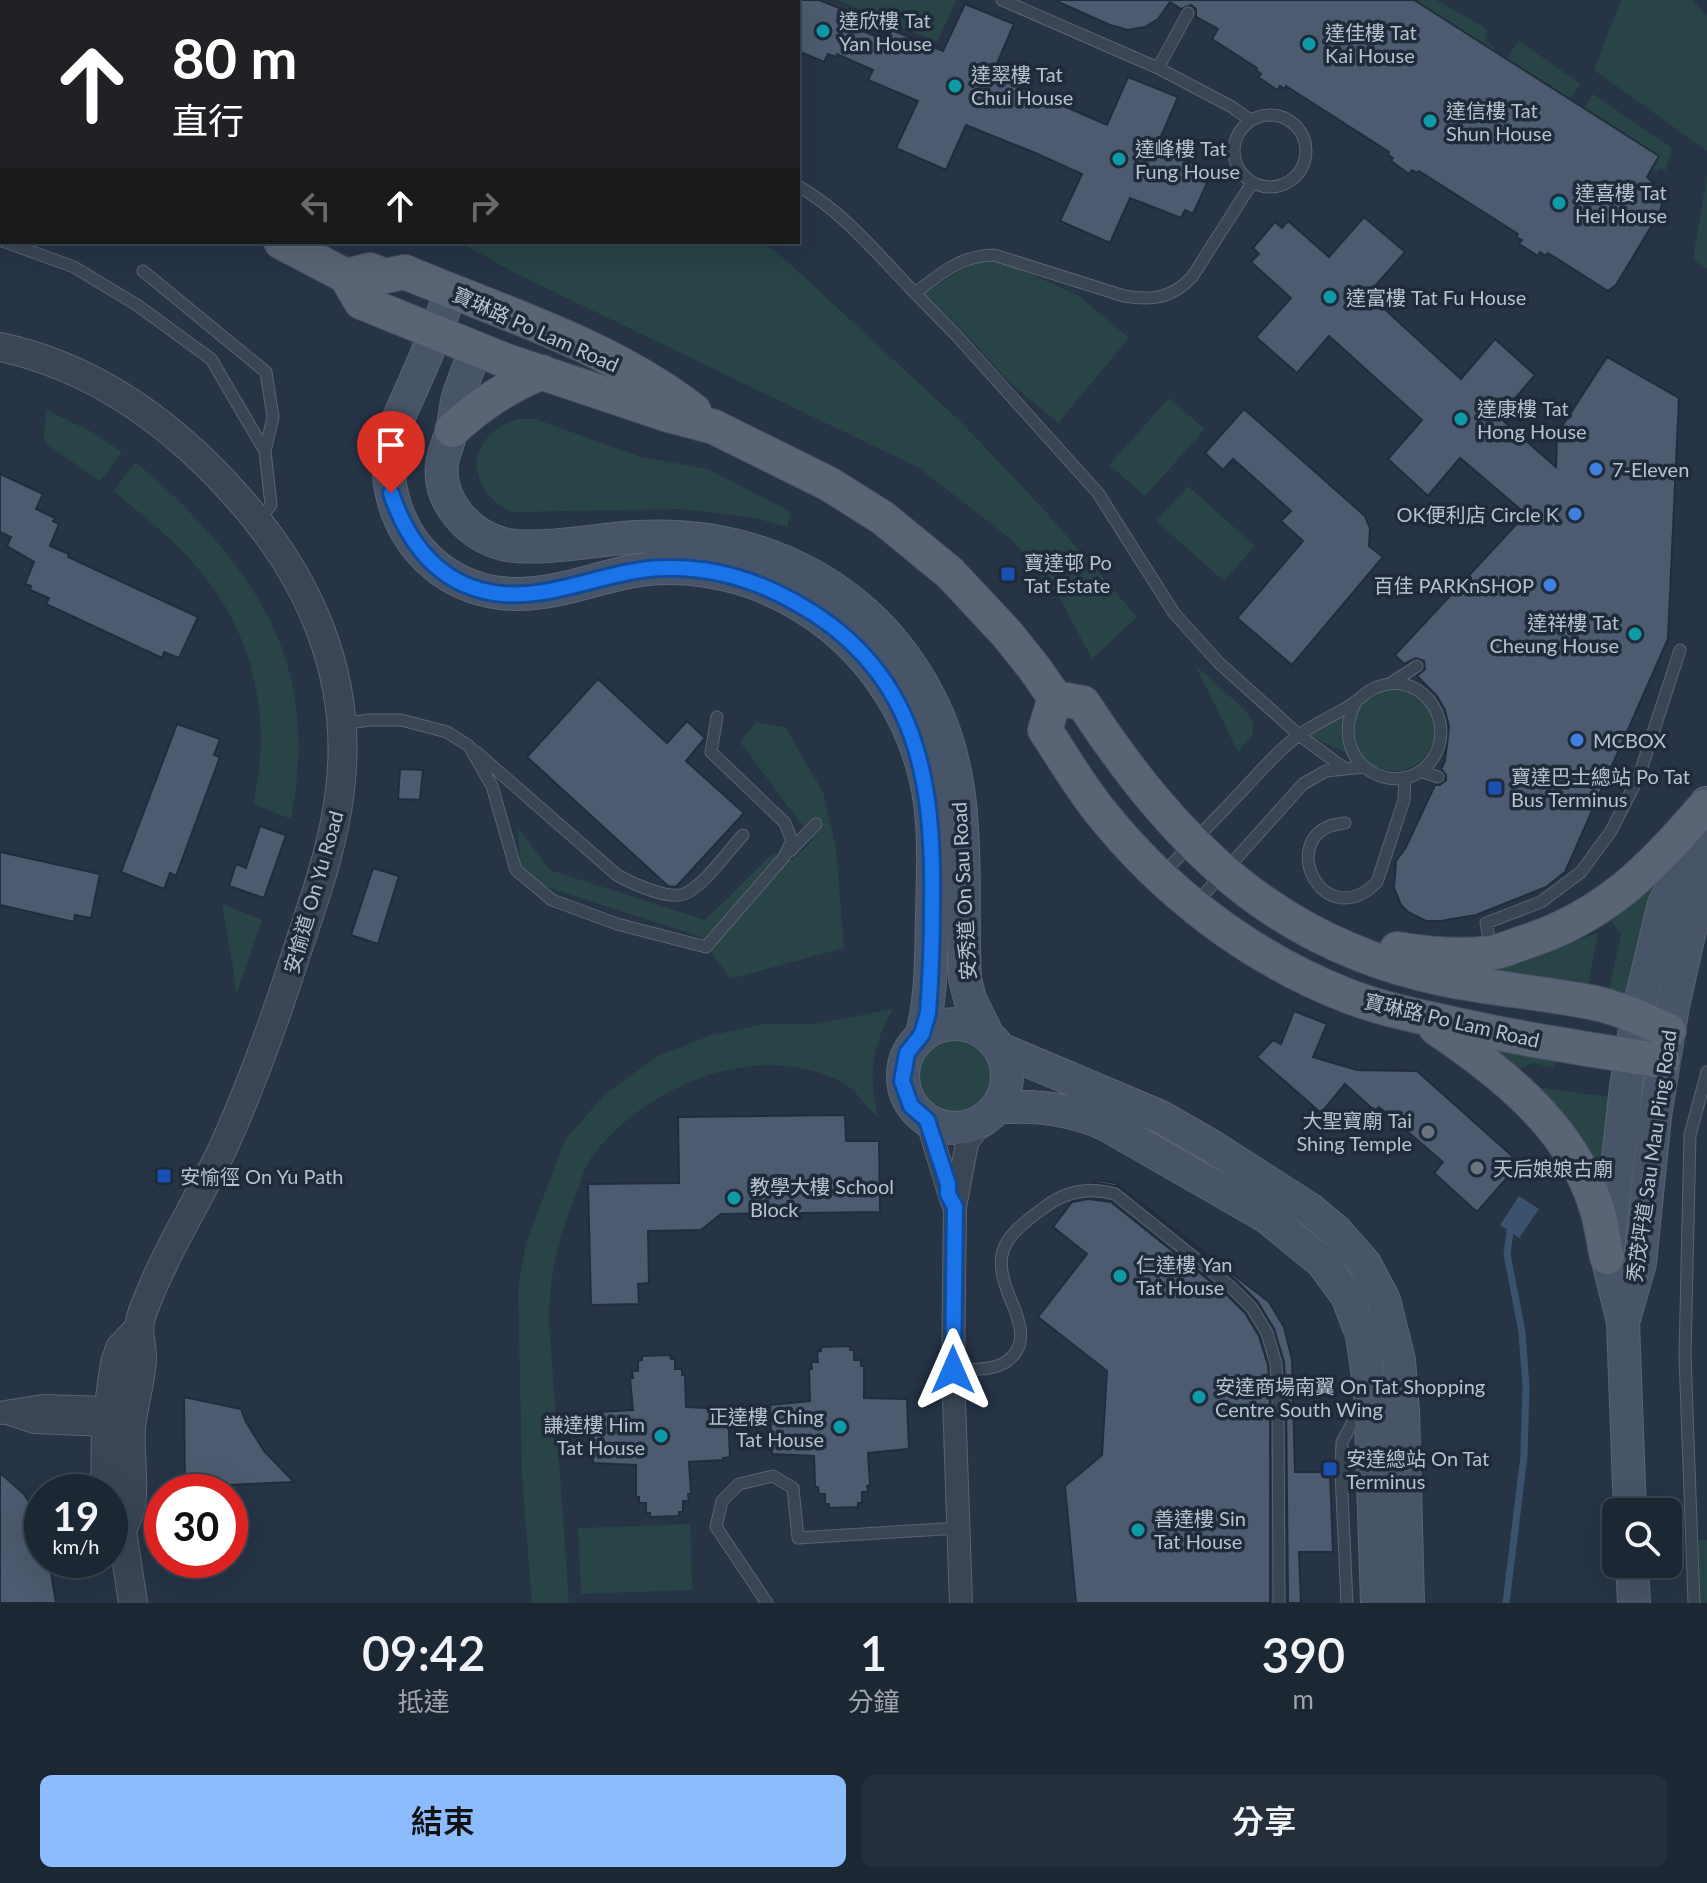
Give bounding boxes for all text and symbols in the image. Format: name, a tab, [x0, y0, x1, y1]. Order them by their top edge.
place label: 達欣樓 Tat Yan House	[839, 8, 932, 55]
place label: 達佳樓 Tat Kai House	[1325, 20, 1417, 67]
marker: 達欣樓 Tat Yan House	[814, 22, 832, 40]
text: 80 m	[172, 24, 297, 91]
icon: ahead	[40, 32, 144, 136]
marker: 達佳樓 Tat Kai House	[1300, 35, 1318, 53]
place label: 達翠樓 Tat Chui House	[971, 62, 1073, 109]
marker: 達翠樓 Tat Chui House	[946, 77, 964, 95]
text: 直行	[172, 98, 244, 142]
place label: 達信樓 Tat Shun House	[1446, 98, 1552, 145]
marker: 達信樓 Tat Shun House	[1421, 112, 1439, 130]
place label: 達峰樓 Tat Fung House	[1135, 136, 1240, 183]
marker: 達峰樓 Tat Fung House	[1110, 150, 1128, 168]
place label: 達喜樓 Tat Hei House	[1575, 180, 1667, 227]
icon: left	[294, 184, 338, 228]
icon: ahead	[378, 184, 422, 228]
icon: right	[462, 184, 506, 228]
marker: 達喜樓 Tat Hei House	[1550, 194, 1568, 212]
street label: 寶琳路 Po Lam Road	[449, 282, 623, 376]
place label: 達富樓 Tat Fu House	[1346, 285, 1526, 309]
marker: 達富樓 Tat Fu House	[1321, 288, 1339, 306]
place label: 達康樓 Tat Hong House	[1477, 396, 1587, 443]
marker: 達康樓 Tat Hong House	[1452, 410, 1470, 428]
pin	[357, 411, 425, 493]
icon: arrive	[369, 423, 413, 467]
place label: 7-Eleven	[1612, 457, 1689, 481]
marker: 7-Eleven	[1587, 460, 1605, 478]
place label: OK便利店 Circle K	[1396, 502, 1560, 526]
marker: OK便利店 Circle K	[1566, 505, 1584, 523]
place label: 寶達邨 Po Tat Estate	[1024, 550, 1112, 597]
marker: 寶達邨 Po Tat Estate	[999, 565, 1017, 583]
place label: 百佳 PARKnSHOP	[1373, 573, 1534, 597]
marker: 百佳 PARKnSHOP	[1541, 576, 1559, 594]
place label: 達祥樓 Tat Cheung House	[1489, 610, 1619, 657]
marker: 達祥樓 Tat Cheung House	[1626, 625, 1644, 643]
place label: MCBOX	[1593, 728, 1666, 752]
marker: MCBOX	[1568, 731, 1586, 749]
place label: 寶達巴士總站 Po Tat Bus Terminus	[1511, 764, 1690, 811]
marker: 寶達巴士總站 Po Tat Bus Terminus	[1486, 779, 1504, 797]
street label: 安秀道 On Sau Road	[946, 801, 980, 981]
street label: 安愉道 On Yu Road	[278, 808, 348, 976]
street label: 寶琳路 Po Lam Road	[1362, 988, 1542, 1052]
street label: 秀茂坪道 Sau Mau Ping Road	[1621, 1028, 1681, 1284]
place label: 大聖寶廟 Tai Shing Temple	[1296, 1108, 1412, 1155]
marker: 大聖寶廟 Tai Shing Temple	[1419, 1123, 1437, 1141]
place label: 天后娘娘古廟	[1493, 1156, 1613, 1180]
marker: 天后娘娘古廟	[1468, 1159, 1486, 1177]
place label: 安愉徑 On Yu Path	[180, 1164, 343, 1188]
marker: 安愉徑 On Yu Path	[155, 1167, 173, 1185]
place label: 教學大樓 School Block	[750, 1174, 894, 1221]
marker: 教學大樓 School Block	[725, 1189, 743, 1207]
place label: 仁達樓 Yan Tat House	[1136, 1252, 1232, 1299]
marker: 仁達樓 Yan Tat House	[1111, 1267, 1129, 1285]
position arrow	[911, 1328, 995, 1412]
place label: 安達商場南翼 On Tat Shopping Centre South Wing	[1215, 1374, 1485, 1421]
marker: 安達商場南翼 On Tat Shopping Centre South Wing	[1190, 1388, 1208, 1406]
place label: 正達樓 Ching Tat House	[708, 1404, 824, 1451]
place label: 謙達樓 Him Tat House	[544, 1412, 645, 1459]
marker: 正達樓 Ching Tat House	[831, 1418, 849, 1436]
marker: 謙達樓 Him Tat House	[652, 1427, 670, 1445]
place label: 安達總站 On Tat Terminus	[1346, 1446, 1489, 1493]
marker: 安達總站 On Tat Terminus	[1321, 1460, 1339, 1478]
speed limit sign: 30	[144, 1474, 248, 1578]
text: 19	[53, 1492, 99, 1540]
map controls	[1602, 1498, 1682, 1578]
button: search	[1602, 1498, 1682, 1578]
place label: 善達樓 Sin Tat House	[1154, 1506, 1246, 1553]
marker: 善達樓 Sin Tat House	[1129, 1521, 1147, 1539]
text: km/h	[53, 1534, 99, 1558]
text: 09:42	[362, 1624, 486, 1681]
text: 1	[860, 1624, 887, 1681]
text: 390	[1261, 1626, 1345, 1683]
text: m	[1293, 1683, 1314, 1715]
text: 抵達	[398, 1685, 450, 1717]
text: 分鐘	[848, 1685, 900, 1717]
button: 結束	[40, 1775, 846, 1867]
button: 分享	[862, 1775, 1667, 1867]

